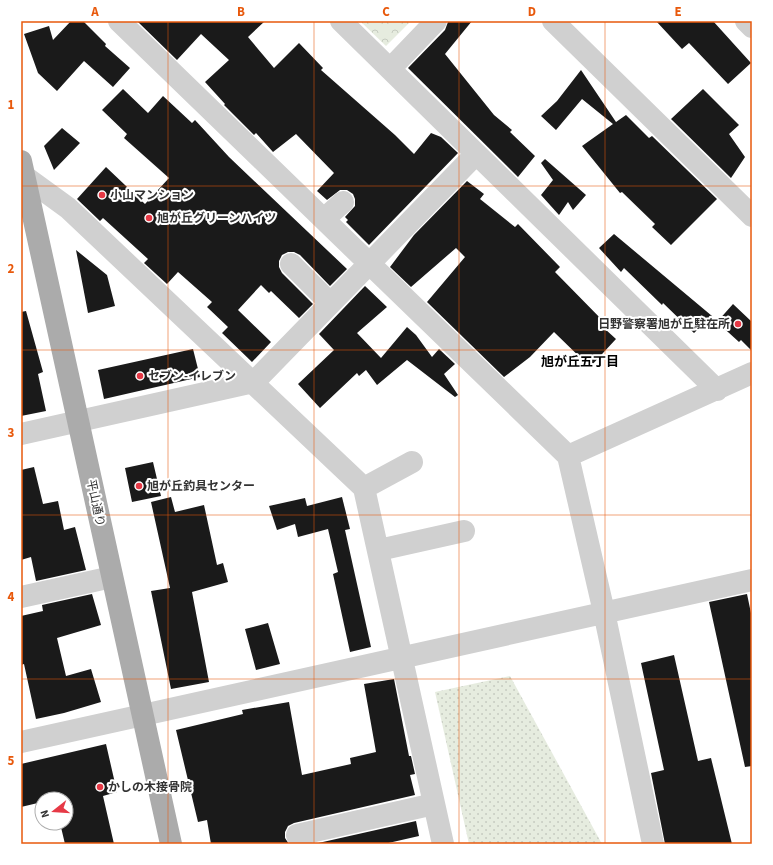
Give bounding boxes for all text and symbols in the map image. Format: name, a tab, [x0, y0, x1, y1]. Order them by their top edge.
text: A	[90, 3, 99, 21]
text: B	[237, 3, 245, 21]
text: C	[382, 3, 390, 21]
text: D	[528, 3, 536, 21]
text: E	[674, 3, 682, 21]
text: 1	[8, 96, 15, 114]
place label: 小山マンション	[110, 187, 194, 204]
marker: 小山マンション	[97, 190, 107, 200]
place label: 旭が丘グリーンハイツ	[157, 210, 276, 227]
marker: 旭が丘グリーンハイツ	[144, 213, 154, 223]
text: 2	[8, 260, 15, 278]
place label: 日野警察署旭が丘駐在所	[598, 316, 730, 333]
marker: 日野警察署旭が丘駐在所	[733, 319, 743, 329]
district label: 旭が丘五丁目	[541, 353, 619, 371]
place label: セブン-イレブン	[148, 368, 236, 385]
marker: セブン-イレブン	[135, 371, 145, 381]
text: 3	[8, 424, 15, 442]
street label: 平山通り	[82, 478, 109, 528]
place label: 旭が丘釣具センター	[147, 478, 255, 495]
marker: 旭が丘釣具センター	[134, 481, 144, 491]
text: 4	[8, 588, 15, 606]
text: 5	[8, 752, 15, 770]
place label: かしの木接骨院	[108, 779, 192, 796]
marker: かしの木接骨院	[95, 782, 105, 792]
north arrow	[34, 791, 74, 831]
text: N	[37, 808, 53, 819]

